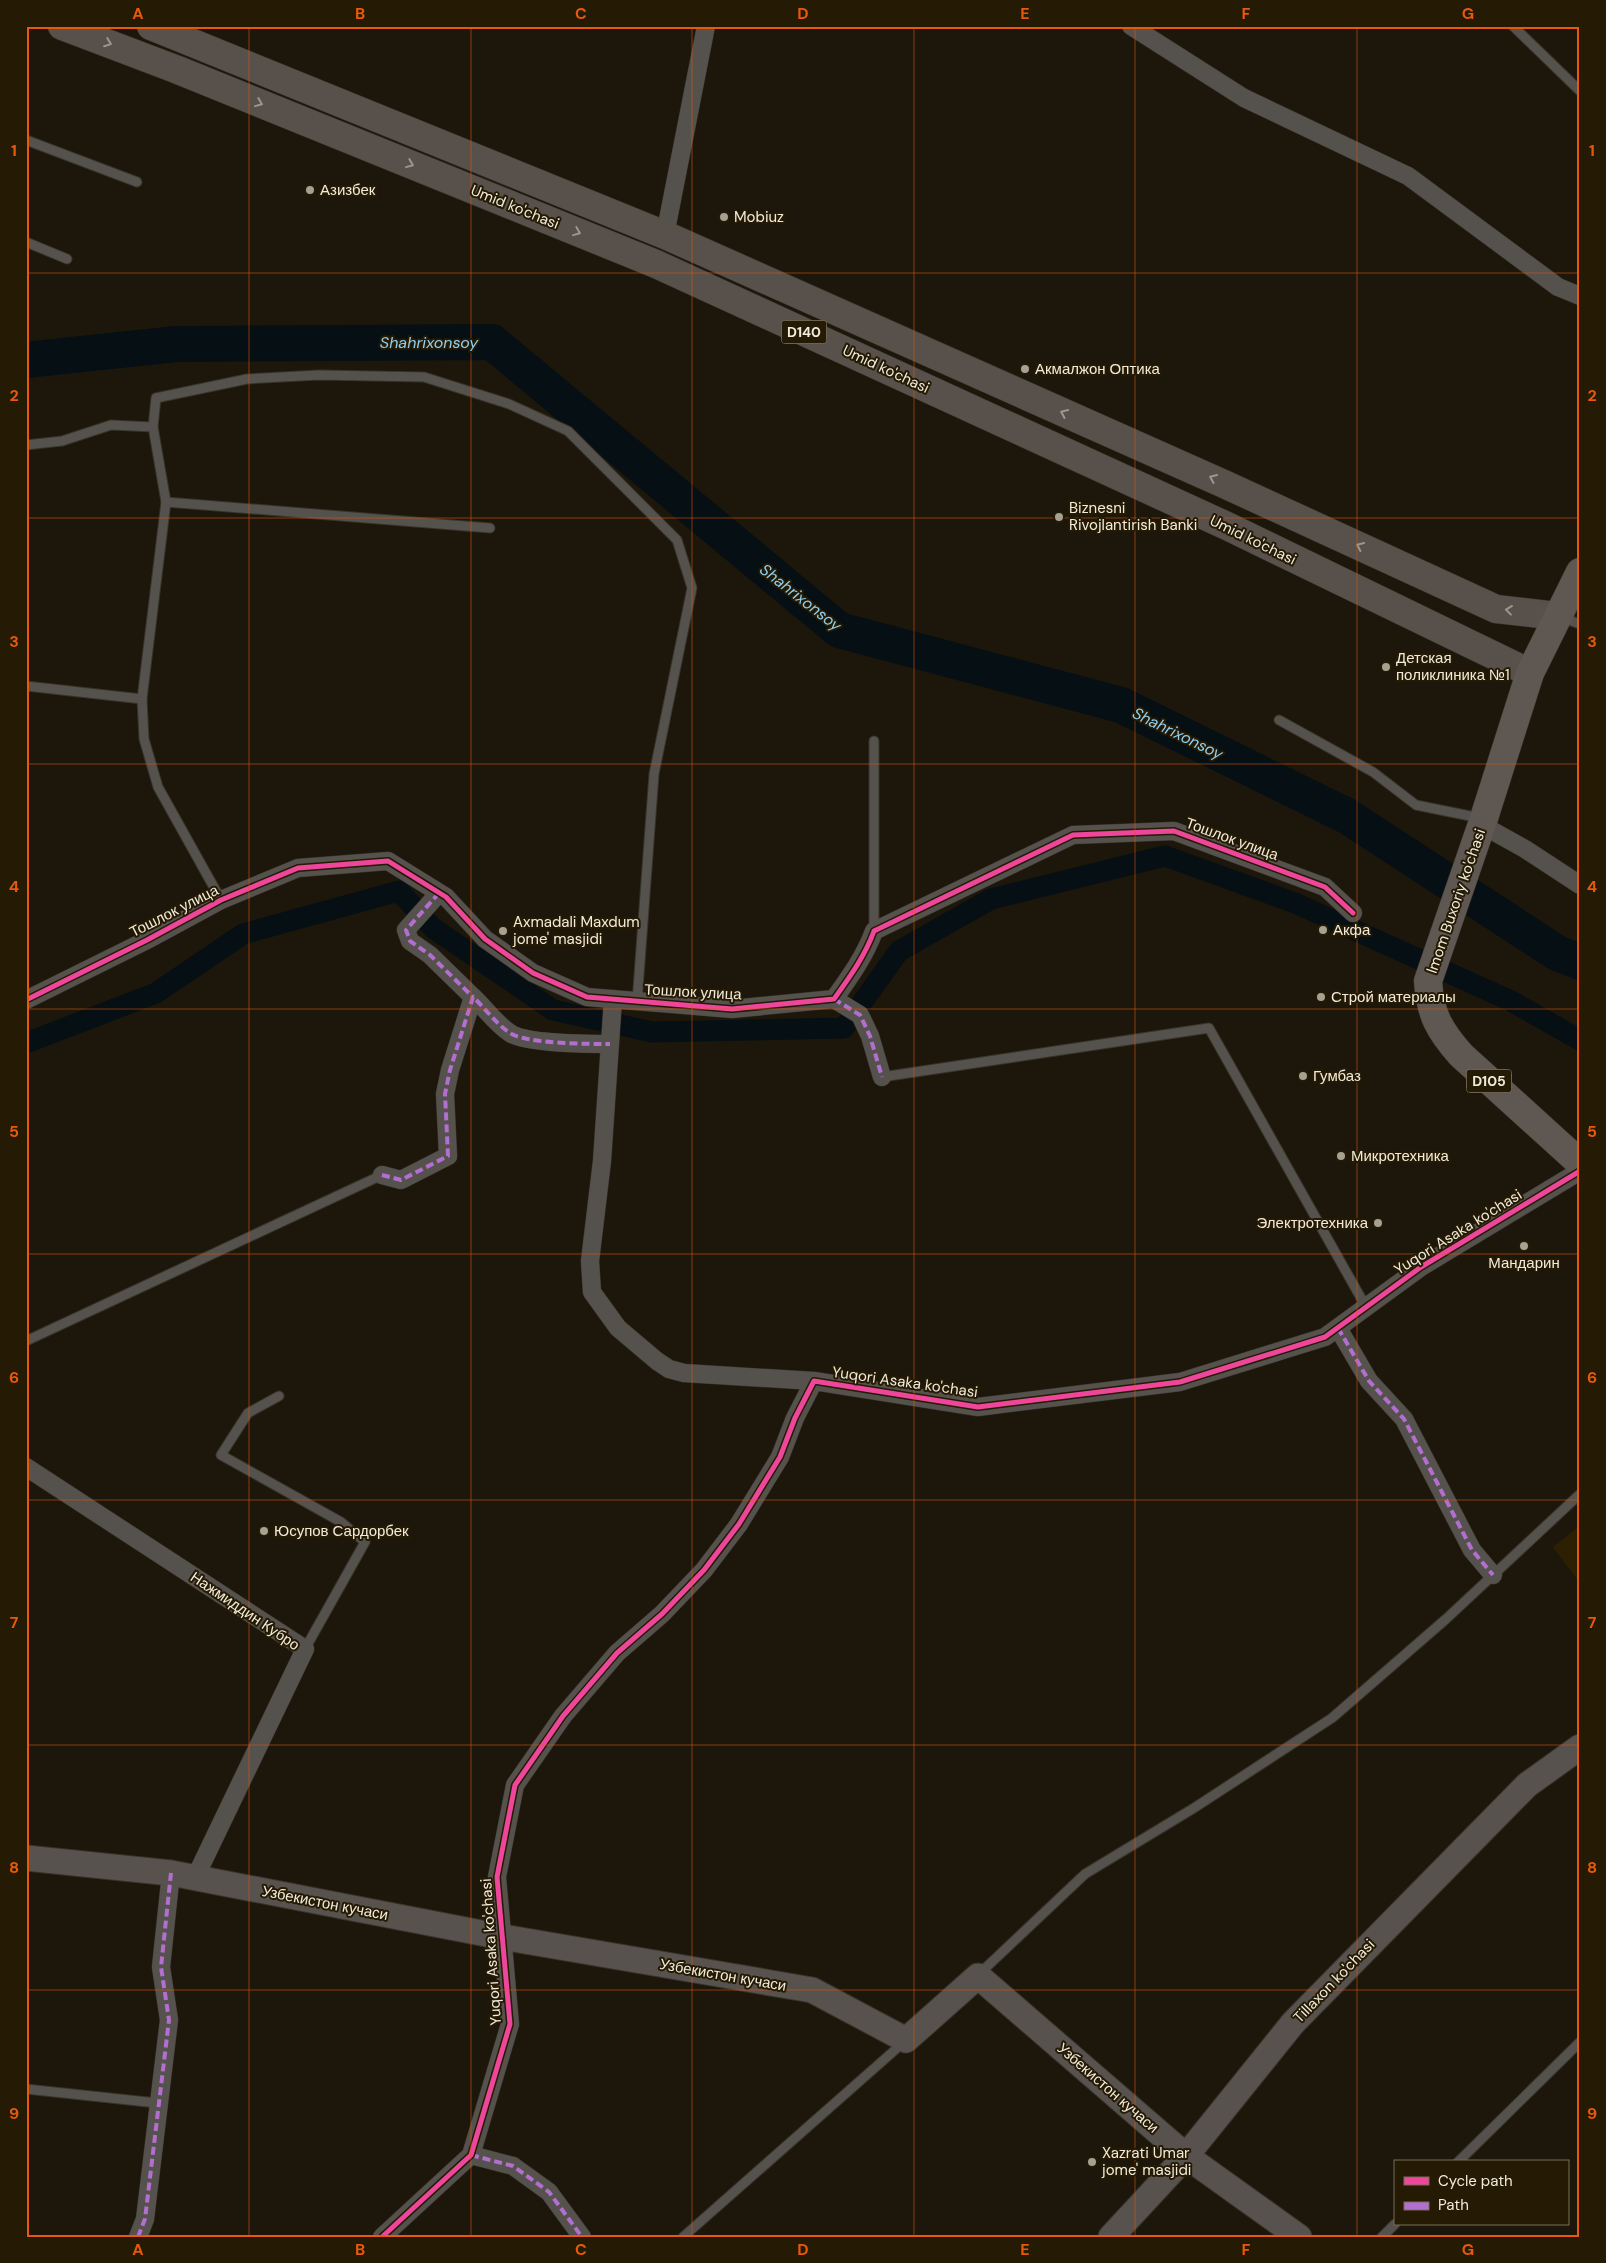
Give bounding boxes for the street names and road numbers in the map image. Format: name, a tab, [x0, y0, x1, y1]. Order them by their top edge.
street label: Umid ko'chasi	[468, 180, 562, 234]
road number: D140	[782, 321, 826, 344]
street label: Umid ko'chasi	[839, 340, 933, 398]
street label: Umid ko'chasi	[1207, 510, 1299, 570]
street label: Тошлок улица	[1183, 813, 1282, 865]
street label: lmom Buxoriy ko'chasi	[1422, 826, 1490, 976]
street label: Тошлок улица	[126, 880, 223, 942]
street label: Тошлок улица	[644, 979, 743, 1005]
road number: D105	[1466, 1070, 1512, 1092]
street label: Yuqori Asaka ko'chasi	[1390, 1185, 1526, 1279]
street label: Yuqori Asaka ko'chasi	[831, 1362, 979, 1402]
street label: Нажмиддин Кубро	[186, 1567, 304, 1655]
street label: Yuqori Asaka ko'chasi	[476, 1878, 506, 2026]
street label: Узбекистон кучаси	[260, 1881, 390, 1925]
street label: Tillaxon ko'chasi	[1289, 1935, 1379, 2027]
street label: Узбекистон кучаси	[658, 1954, 788, 1996]
street label: Узбекистон кучаси	[1053, 2038, 1163, 2138]

